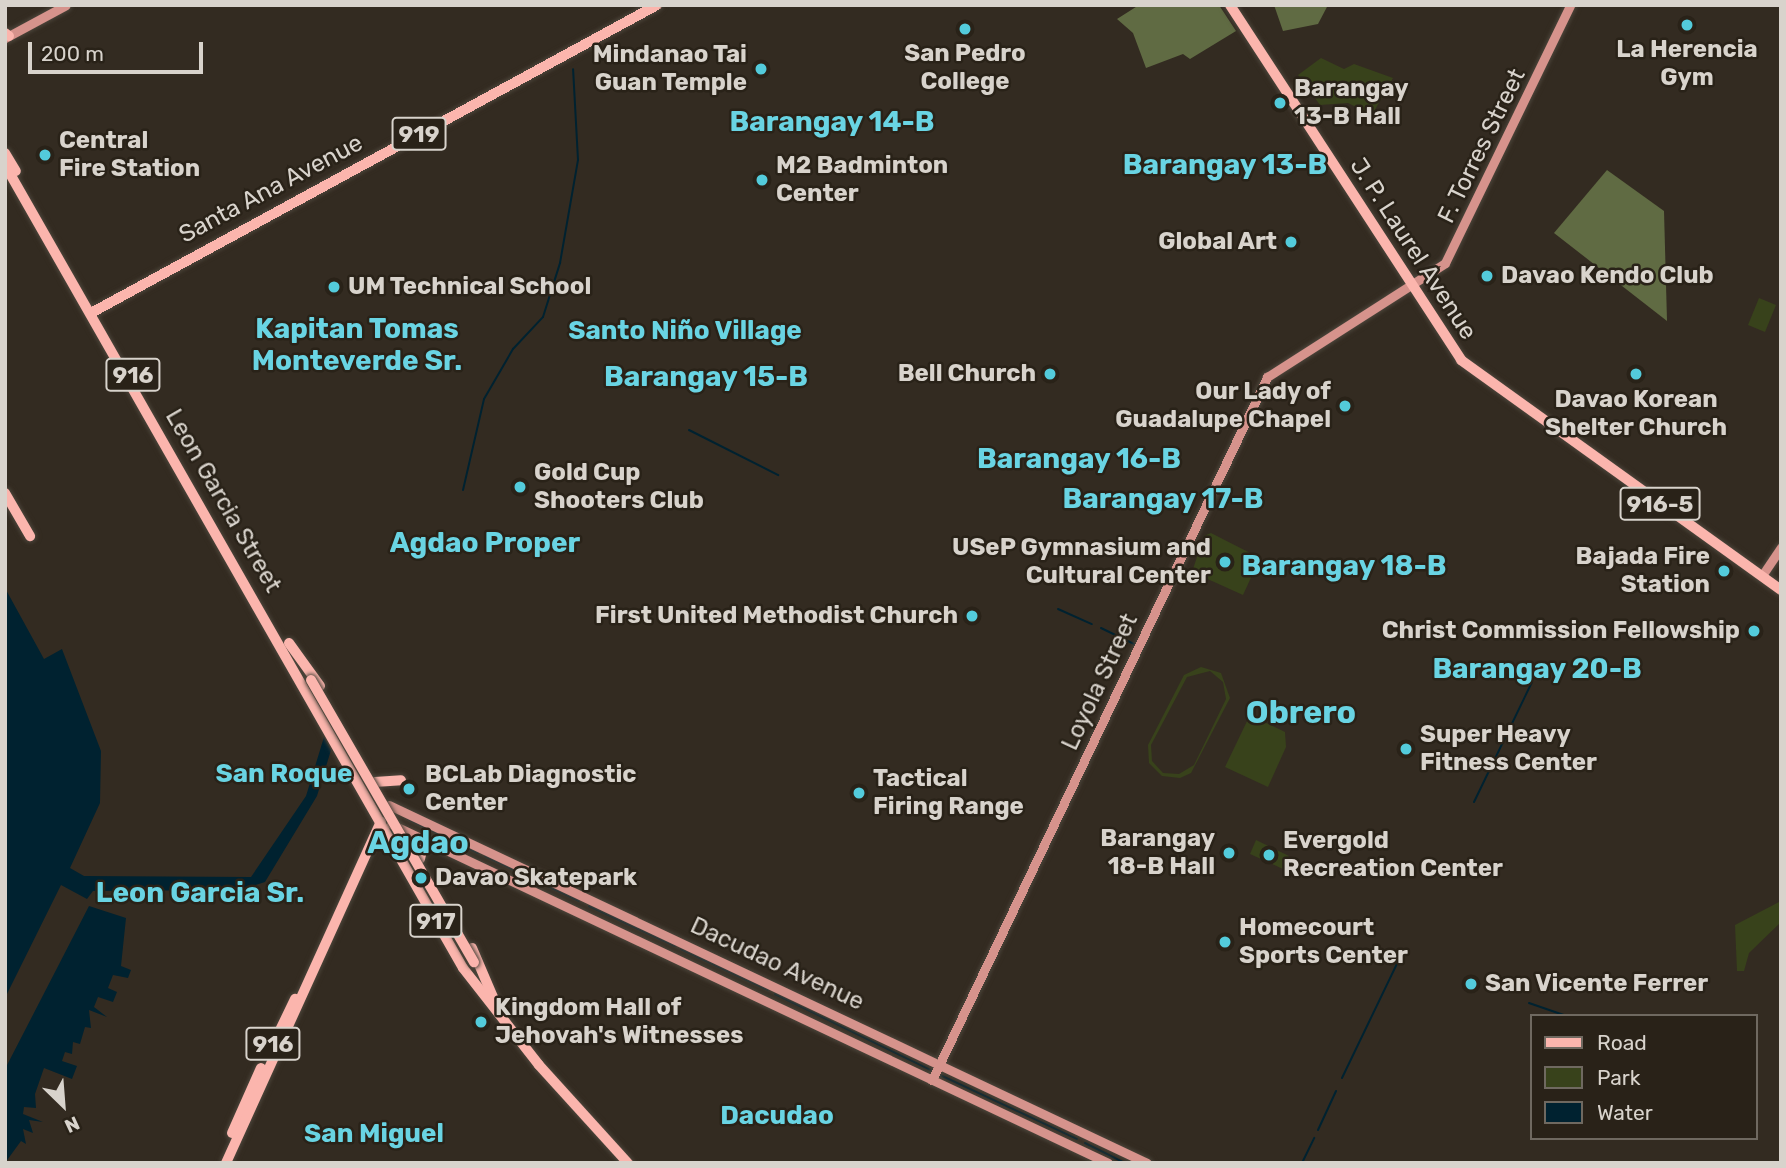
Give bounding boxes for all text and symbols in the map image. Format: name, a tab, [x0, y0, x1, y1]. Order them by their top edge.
marker: La Herencia Gym	[1679, 17, 1695, 33]
marker: San Pedro College	[957, 21, 973, 37]
scale bar	[32, 28, 206, 72]
place label: La Herencia Gym	[1616, 36, 1758, 92]
place label: San Pedro College	[904, 40, 1026, 96]
text: 200 m	[41, 41, 104, 66]
place label: Mindanao Tai Guan Temple	[592, 41, 747, 97]
marker: Mindanao Tai Guan Temple	[753, 61, 769, 77]
street label: F. Torres Street	[1432, 64, 1532, 228]
place label: Barangay 13-B Hall	[1294, 75, 1409, 131]
marker: Barangay 13-B Hall	[1272, 95, 1288, 111]
district label: Barangay 14-B	[729, 105, 935, 139]
road number: 919	[391, 114, 447, 154]
place label: Central Fire Station	[59, 127, 200, 183]
street label: Santa Ana Avenue	[174, 128, 368, 250]
marker: Central Fire Station	[37, 147, 53, 163]
district label: Barangay 13-B	[1122, 148, 1328, 182]
place label: M2 Badminton Center	[776, 152, 948, 208]
street label: J. P. Laurel Avenue	[1343, 152, 1483, 346]
marker: M2 Badminton Center	[754, 172, 770, 188]
place label: Global Art	[1158, 228, 1277, 256]
marker: Global Art	[1283, 234, 1299, 250]
place label: Davao Kendo Club	[1501, 262, 1714, 290]
marker: Davao Kendo Club	[1479, 268, 1495, 284]
place label: UM Technical School	[348, 273, 592, 301]
marker: UM Technical School	[326, 279, 342, 295]
district label: Kapitan Tomas Monteverde Sr.	[252, 312, 462, 378]
district label: Santo Niño Village	[568, 315, 802, 347]
road number: 916	[105, 356, 161, 394]
district label: Barangay 15-B	[604, 360, 808, 394]
place label: Bell Church	[898, 360, 1036, 388]
marker: Bell Church	[1042, 366, 1058, 382]
marker: Davao Korean Shelter Church	[1628, 366, 1644, 382]
place label: Our Lady of Guadalupe Chapel	[1115, 378, 1331, 434]
place label: Davao Korean Shelter Church	[1545, 386, 1727, 442]
marker: Our Lady of Guadalupe Chapel	[1337, 398, 1353, 414]
street label: Leon Garcia Street	[159, 404, 287, 598]
district label: Barangay 16-B	[977, 442, 1181, 476]
place label: Gold Cup Shooters Club	[534, 459, 704, 515]
marker: Gold Cup Shooters Club	[512, 479, 528, 495]
district label: Barangay 17-B	[1062, 482, 1264, 516]
road number: 916-5	[1618, 484, 1702, 524]
district label: Agdao Proper	[390, 526, 580, 560]
place label: USeP Gymnasium and Cultural Center	[952, 534, 1211, 590]
place label: Bajada Fire Station	[1576, 543, 1710, 599]
district label: Barangay 18-B	[1241, 549, 1447, 583]
marker: USeP Gymnasium and Cultural Center	[1217, 554, 1233, 570]
marker: Bajada Fire Station	[1716, 563, 1732, 579]
place label: First United Methodist Church	[595, 602, 958, 630]
marker: First United Methodist Church	[964, 608, 980, 624]
street label: Loyola Street	[1056, 609, 1144, 755]
place label: Christ Commission Fellowship	[1382, 617, 1740, 645]
marker: Christ Commission Fellowship	[1746, 623, 1762, 639]
district label: Barangay 20-B	[1432, 652, 1642, 686]
district label: Obrero	[1246, 693, 1356, 731]
place label: Super Heavy Fitness Center	[1420, 721, 1597, 777]
marker: Super Heavy Fitness Center	[1398, 741, 1414, 757]
district label: San Roque	[215, 758, 353, 790]
place label: BCLab Diagnostic Center	[425, 761, 636, 817]
place label: Tactical Firing Range	[873, 765, 1024, 821]
marker: BCLab Diagnostic Center	[399, 779, 419, 799]
marker: Tactical Firing Range	[851, 785, 867, 801]
district label: Agdao	[367, 823, 469, 861]
place label: Barangay 18-B Hall	[1100, 825, 1215, 881]
place label: Evergold Recreation Center	[1283, 827, 1503, 883]
marker: Barangay 18-B Hall	[1221, 845, 1237, 861]
marker: Evergold Recreation Center	[1261, 847, 1277, 863]
place label: Davao Skatepark	[435, 864, 637, 892]
marker: Davao Skatepark	[413, 870, 429, 886]
district label: Leon Garcia Sr.	[96, 876, 304, 910]
road number: 917	[408, 902, 464, 940]
street label: Dacudao Avenue	[685, 911, 869, 1017]
place label: Homecourt Sports Center	[1239, 914, 1408, 970]
marker: Homecourt Sports Center	[1217, 934, 1233, 950]
place label: San Vicente Ferrer	[1485, 970, 1709, 998]
marker: San Vicente Ferrer	[1463, 976, 1479, 992]
place label: Kingdom Hall of Jehovah's Witnesses	[495, 994, 744, 1050]
marker: Kingdom Hall of Jehovah's Witnesses	[473, 1014, 489, 1030]
legend	[1530, 1014, 1758, 1140]
road number: 916	[245, 1024, 301, 1064]
text: Road	[1597, 1030, 1647, 1055]
text: Park	[1597, 1065, 1641, 1090]
north arrow	[28, 1070, 98, 1140]
district label: Dacudao	[720, 1100, 834, 1132]
text: Water	[1597, 1100, 1653, 1125]
text: N	[61, 1111, 83, 1138]
district label: San Miguel	[304, 1118, 444, 1150]

